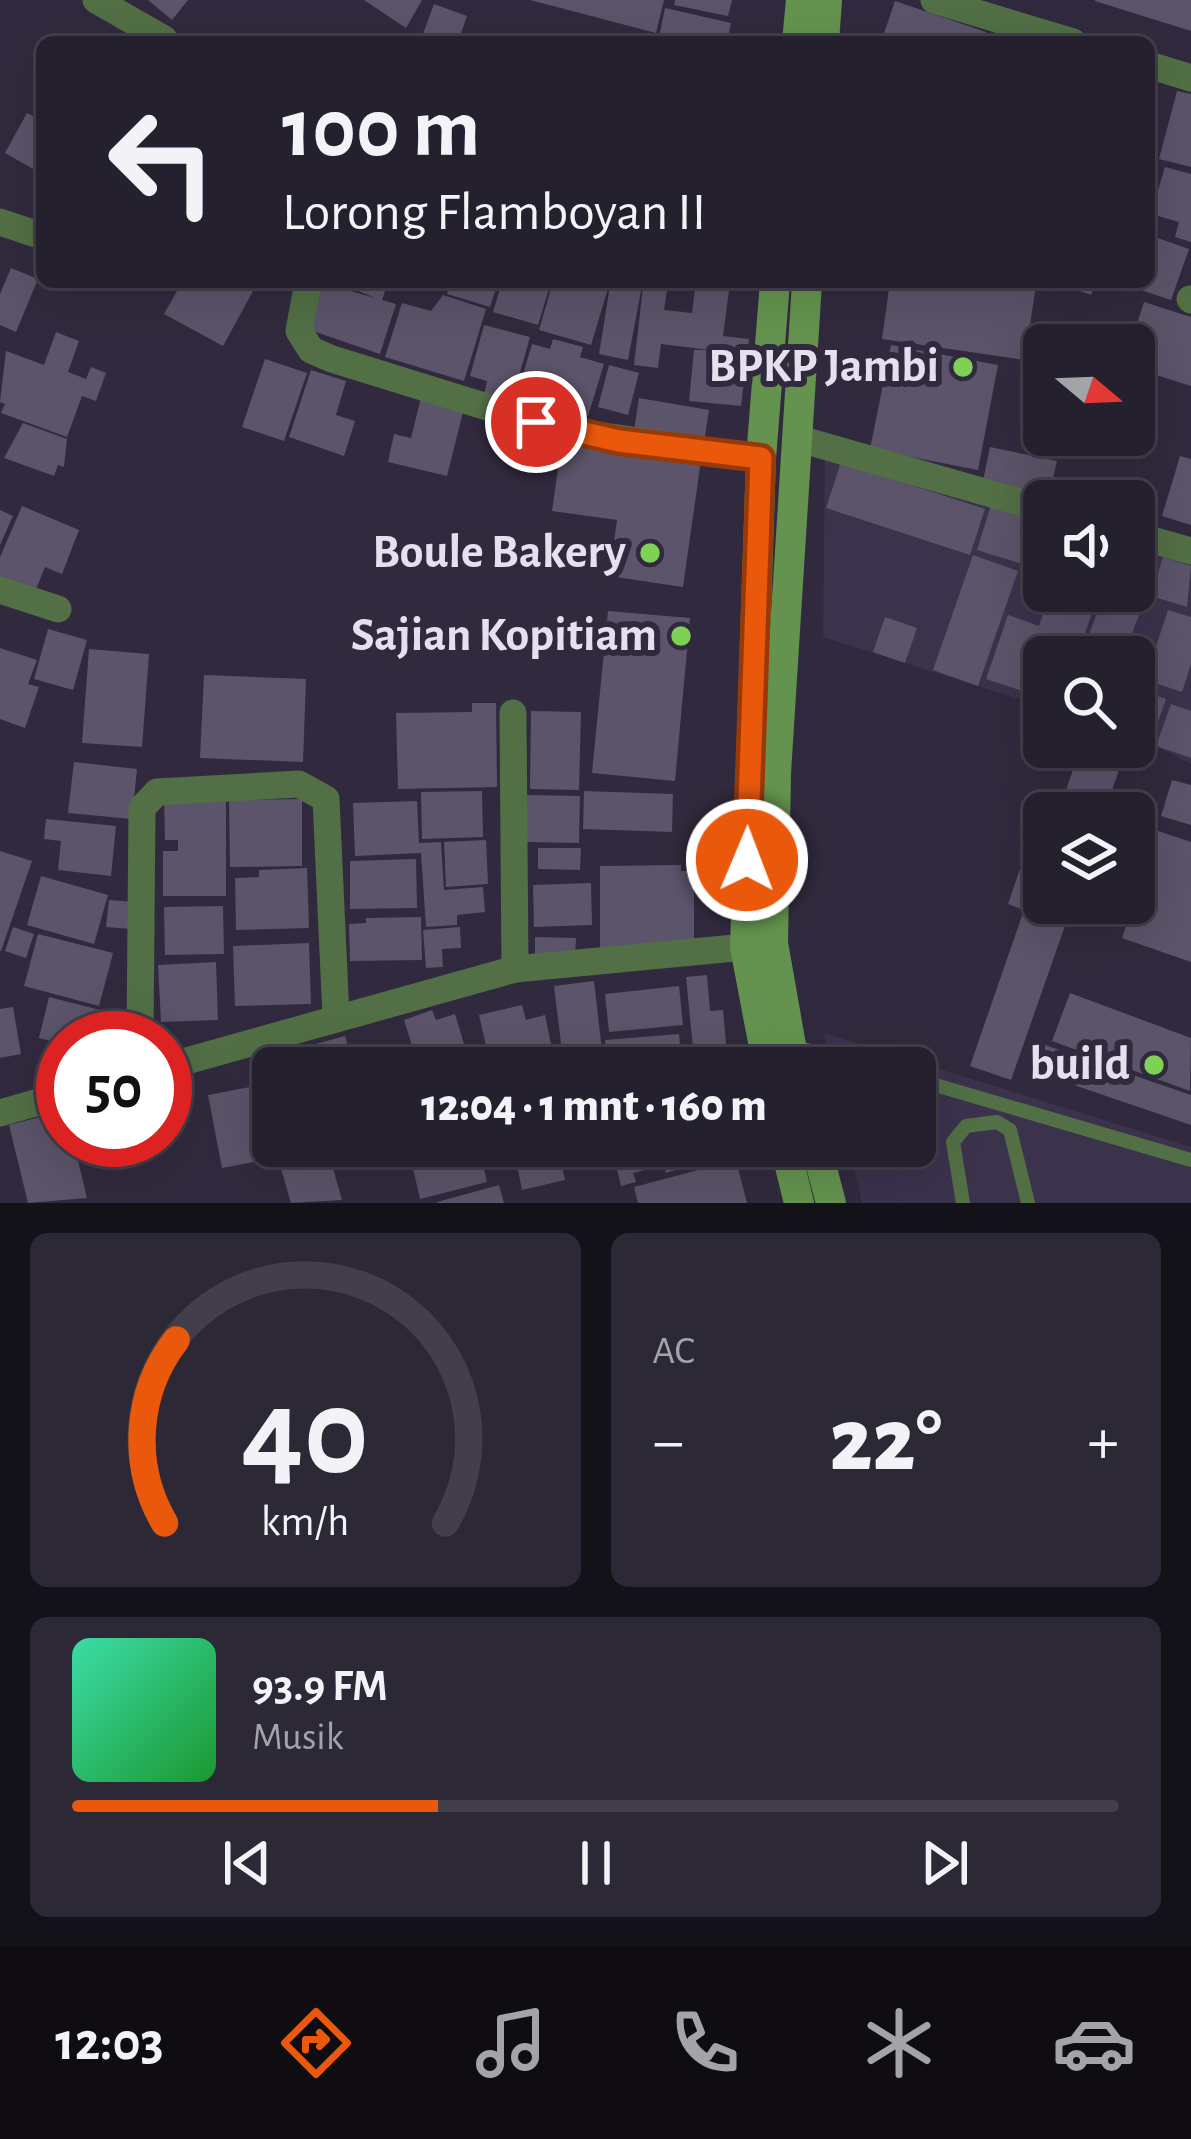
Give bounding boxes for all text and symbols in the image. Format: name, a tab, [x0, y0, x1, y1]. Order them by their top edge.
icon: left	[84, 84, 240, 240]
text: 100 m	[282, 88, 480, 172]
text: Lorong Flamboyan II	[282, 186, 706, 240]
north arrow	[1023, 324, 1155, 456]
map controls	[1023, 324, 1155, 924]
place label: BPKP Jambi	[708, 343, 939, 391]
marker: BPKP Jambi	[950, 354, 976, 380]
pin	[485, 371, 587, 473]
icon: arrive	[503, 389, 569, 455]
button: sound	[1023, 480, 1155, 612]
place label: Boule Bakery	[372, 529, 627, 577]
marker: Boule Bakery	[637, 540, 663, 566]
place label: Sajian Kopitiam	[351, 612, 657, 660]
marker: Sajian Kopitiam	[668, 623, 694, 649]
button: search	[1023, 636, 1155, 768]
button: layers	[1023, 792, 1155, 924]
position arrow	[684, 797, 810, 923]
speed limit sign: 50	[36, 1011, 192, 1167]
place label: build	[1029, 1041, 1130, 1089]
marker: build	[1141, 1052, 1167, 1078]
text: 12:04 · 1 mnt · 160 m	[421, 1084, 767, 1129]
text: AC	[653, 1332, 695, 1371]
text: 40	[241, 1372, 369, 1497]
text: 22°	[830, 1397, 942, 1487]
text: −	[653, 1409, 684, 1475]
text: +	[1087, 1409, 1119, 1475]
text: km/h	[261, 1501, 349, 1544]
text: 93.9 FM	[252, 1664, 388, 1709]
text: Musik	[252, 1718, 344, 1757]
icon: previous	[214, 1830, 280, 1896]
icon: pause	[563, 1830, 629, 1896]
icon: next	[912, 1830, 978, 1896]
icon: directions	[274, 2001, 358, 2085]
icon: music	[469, 2001, 553, 2085]
icon: phone	[663, 2001, 747, 2085]
icon: climate	[857, 2001, 941, 2085]
icon: car	[1052, 2001, 1136, 2085]
text: 12:03	[55, 2016, 164, 2070]

